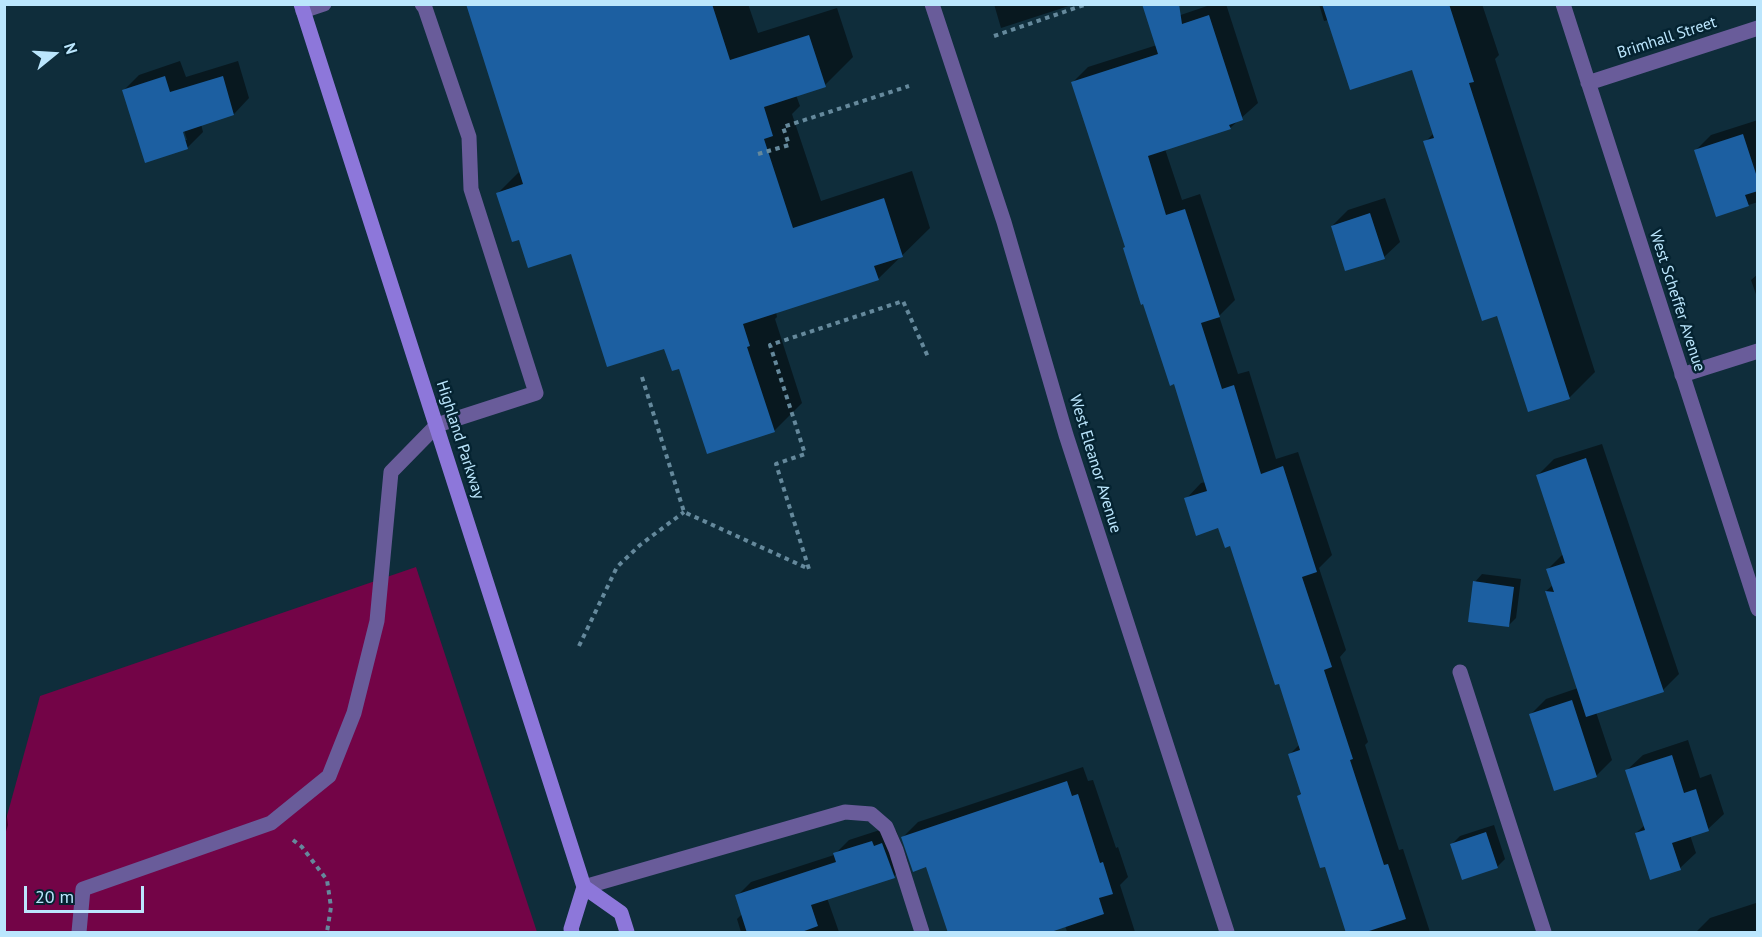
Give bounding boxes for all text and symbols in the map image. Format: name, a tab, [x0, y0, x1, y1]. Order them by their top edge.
street label: Brimhall Street	[1615, 13, 1719, 63]
north arrow	[24, 24, 84, 84]
text: N	[60, 40, 82, 57]
street label: West Scheffer Avenue	[1645, 228, 1709, 374]
street label: Highland Parkway	[432, 378, 488, 502]
street label: West Eleanor Avenue	[1065, 393, 1125, 535]
scale bar	[27, 874, 147, 912]
text: 20 m	[35, 885, 74, 908]

